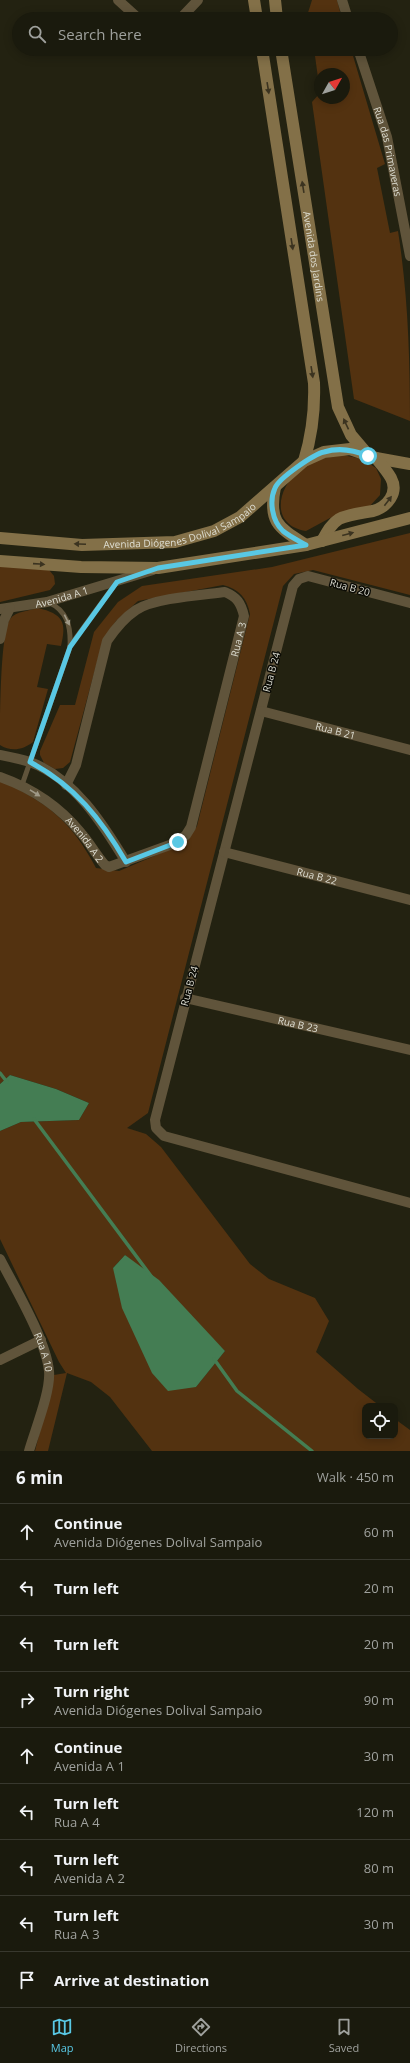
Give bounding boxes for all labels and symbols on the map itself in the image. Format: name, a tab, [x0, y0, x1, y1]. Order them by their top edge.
north arrow	[314, 68, 350, 104]
one-way arrow	[265, 81, 271, 94]
street label: Rua das Primaveras	[370, 105, 405, 198]
one-way arrow	[300, 181, 306, 193]
street label: Avenida dos Jardins	[300, 210, 328, 303]
one-way arrow	[289, 238, 295, 250]
one-way arrow	[309, 366, 315, 378]
one-way arrow	[343, 419, 349, 430]
route start	[359, 447, 377, 465]
one-way arrow	[383, 496, 392, 506]
street label: Avenida Diógenes Dolival Sampaio	[103, 499, 259, 551]
one-way arrow	[342, 531, 354, 537]
one-way arrow	[74, 541, 86, 548]
one-way arrow	[33, 560, 45, 567]
street label: Rua B 20	[328, 575, 372, 599]
street label: Avenida A 1	[34, 583, 90, 611]
one-way arrow	[63, 614, 70, 626]
street label: Rua A 3	[227, 620, 249, 658]
street label: Rua B 24	[259, 650, 283, 694]
street label: Rua B 21	[314, 719, 357, 742]
one-way arrow	[29, 790, 41, 797]
street label: Avenida A 2	[63, 813, 107, 865]
route end	[169, 833, 187, 851]
street label: Rua B 22	[295, 864, 339, 888]
street label: Rua B 24	[177, 964, 201, 1008]
street label: Rua B 23	[276, 1013, 320, 1036]
street label: Rua A 10	[31, 1330, 56, 1373]

